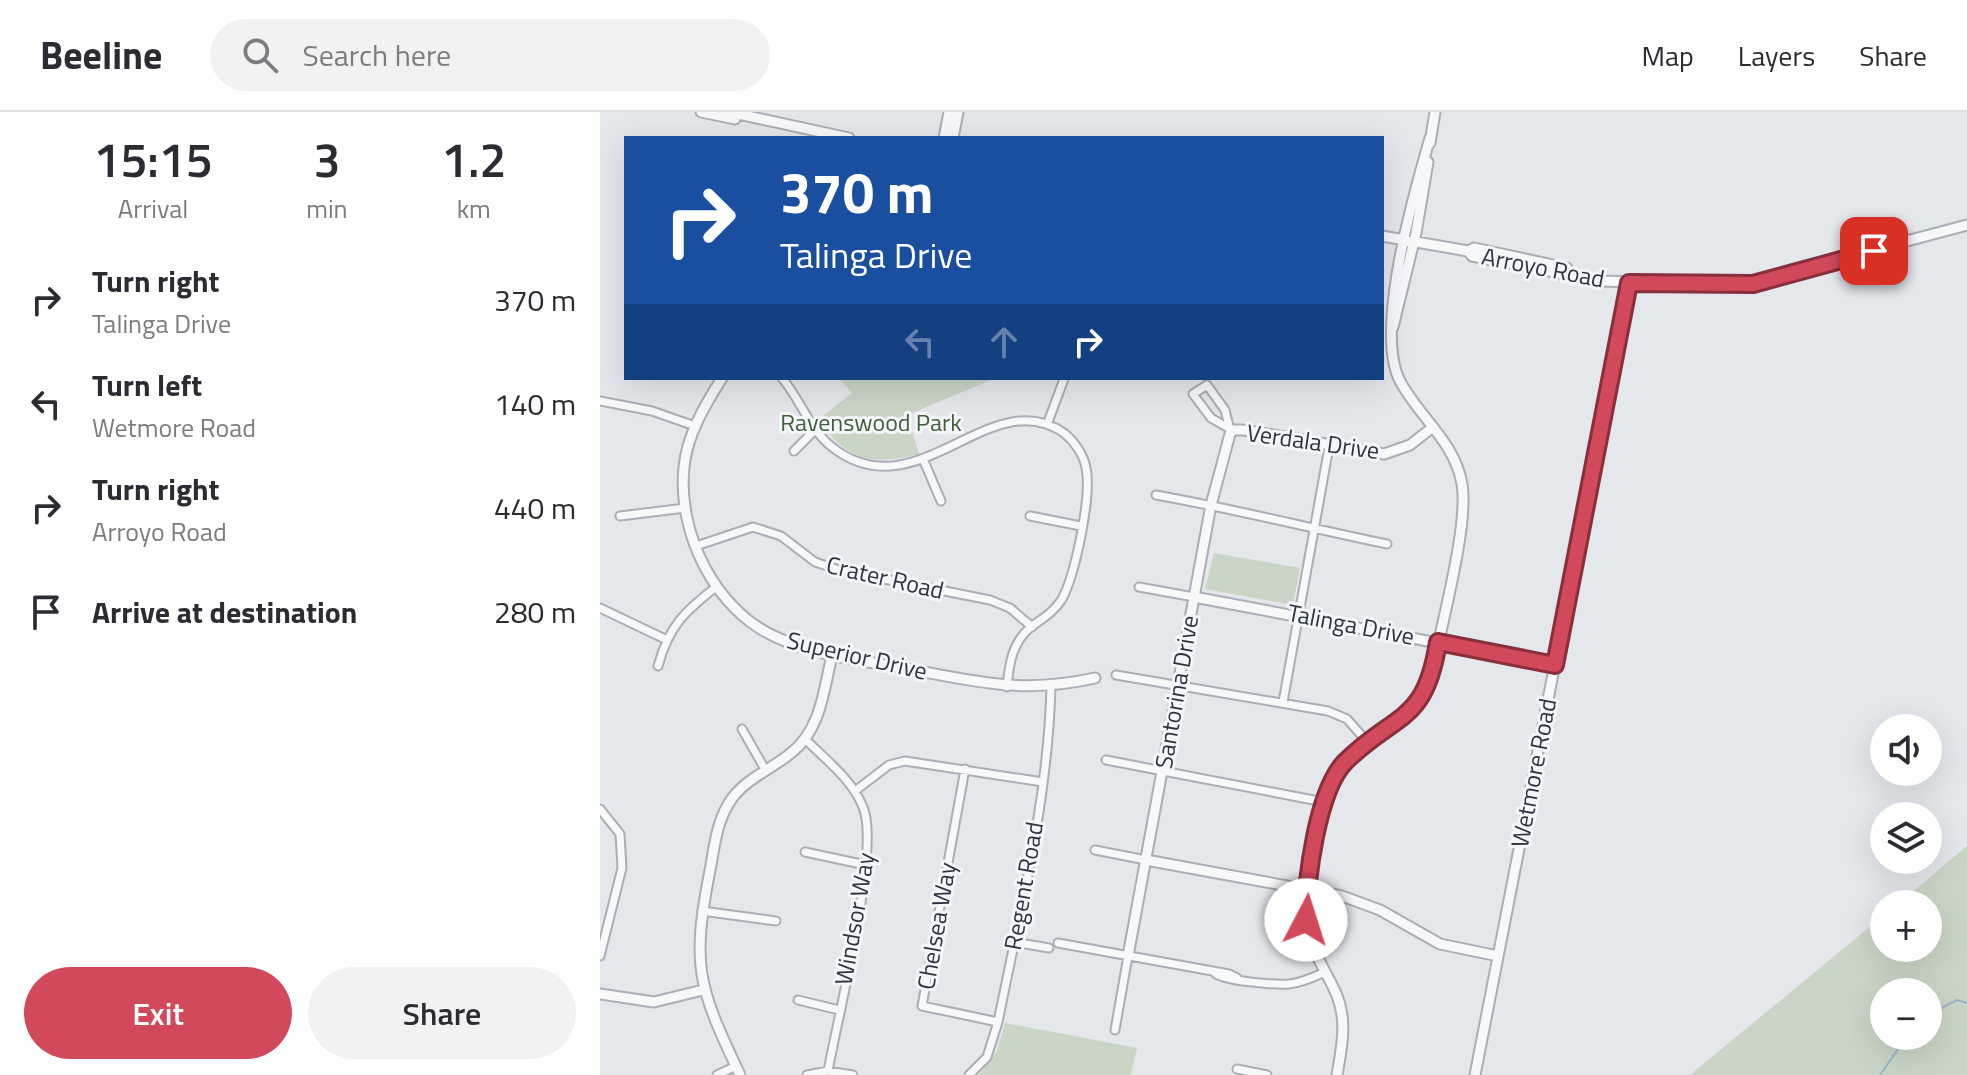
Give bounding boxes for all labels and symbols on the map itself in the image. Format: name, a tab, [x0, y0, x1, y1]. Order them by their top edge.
pin	[1840, 217, 1908, 285]
street label: Arroyo Road	[1479, 237, 1608, 297]
park label: Ravenswood Park	[780, 404, 962, 440]
street label: Verdala Drive	[1245, 414, 1382, 468]
street label: Crater Road	[823, 546, 947, 608]
street label: Talinga Drive	[1285, 594, 1418, 654]
street label: Santorina Drive	[1145, 612, 1207, 771]
street label: Superior Drive	[784, 621, 931, 689]
street label: Wetmore Road	[1501, 695, 1565, 851]
street label: Regent Road	[994, 819, 1052, 953]
street label: Windsor Way	[825, 849, 883, 988]
street label: Chelsea Way	[907, 859, 965, 992]
position arrow	[1264, 878, 1348, 962]

